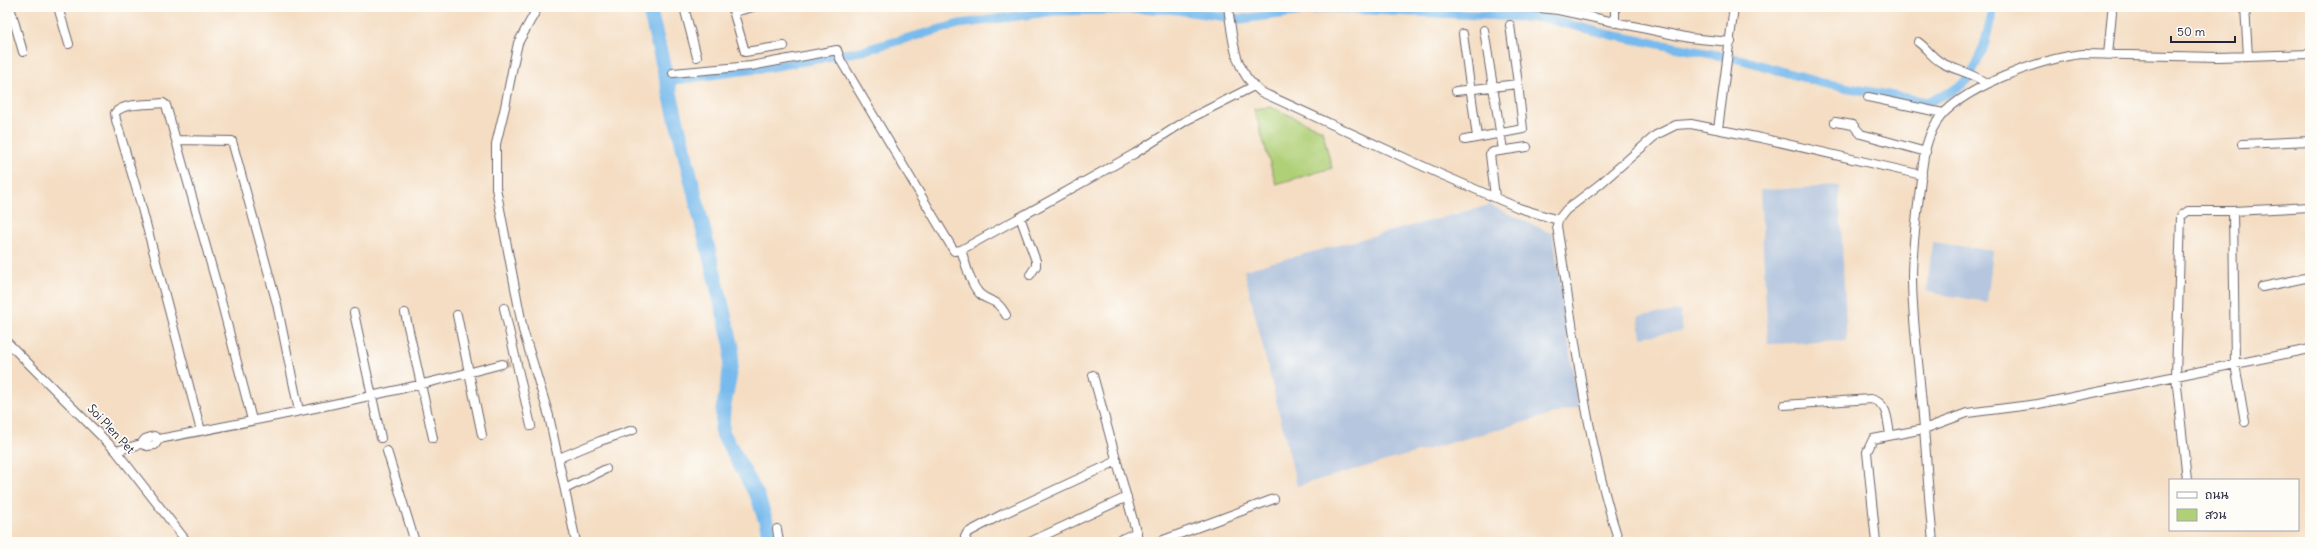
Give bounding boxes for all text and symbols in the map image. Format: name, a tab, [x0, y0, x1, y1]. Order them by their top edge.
scale bar	[2171, 18, 2235, 44]
text: 50 m	[2177, 24, 2206, 39]
street label: Soi Plen Pet	[85, 401, 138, 457]
legend	[2169, 479, 2299, 531]
text: ถนน	[2205, 487, 2229, 502]
text: สวน	[2205, 507, 2226, 522]

